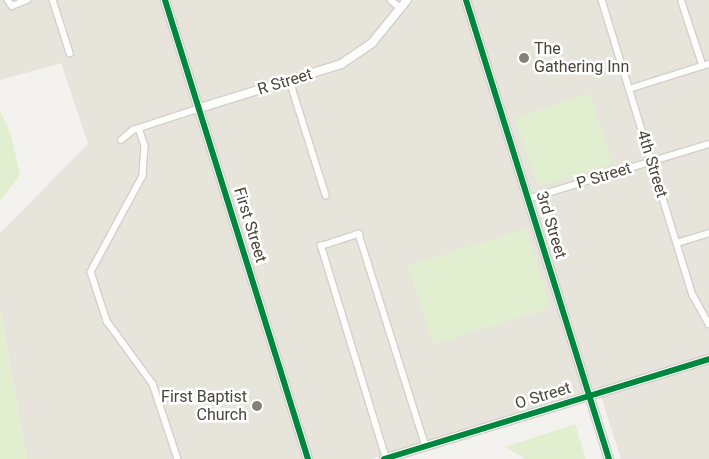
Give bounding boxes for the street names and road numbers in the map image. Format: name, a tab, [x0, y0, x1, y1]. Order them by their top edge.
street label: R Street	[255, 65, 315, 99]
street label: 4th Street	[633, 128, 671, 200]
street label: P Street	[574, 159, 634, 193]
street label: First Street	[229, 185, 271, 265]
street label: 3rd Street	[532, 189, 570, 261]
street label: O Street	[513, 378, 573, 414]

